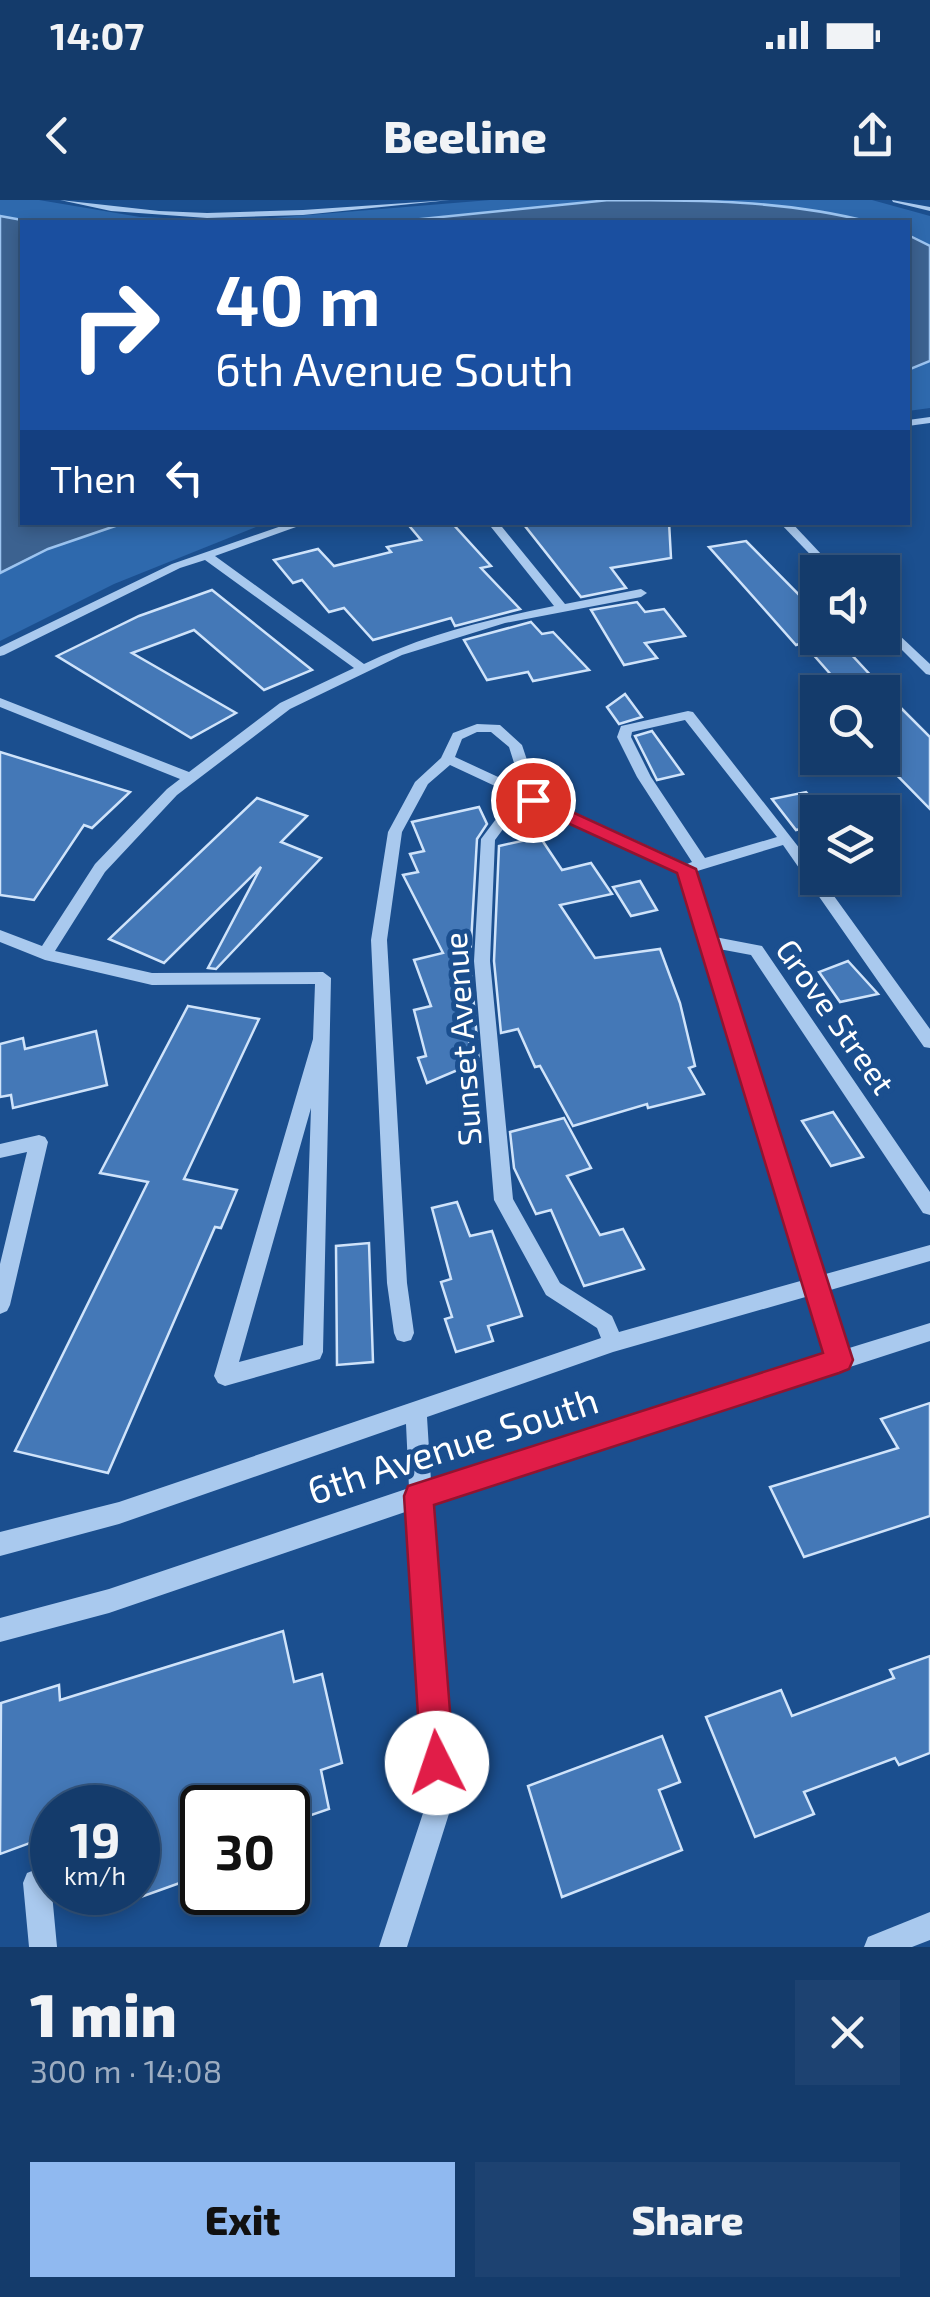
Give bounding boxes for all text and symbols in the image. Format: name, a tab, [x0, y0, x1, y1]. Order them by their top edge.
text: 14:07	[50, 12, 144, 58]
icon: back	[30, 108, 85, 163]
text: Beeline	[383, 108, 547, 162]
icon: share	[845, 108, 900, 163]
text: 40 m	[215, 256, 381, 340]
icon: right	[50, 260, 180, 390]
text: 6th Avenue South	[215, 341, 574, 395]
icon: left	[157, 450, 212, 505]
text: Then	[50, 455, 137, 501]
map controls	[800, 555, 900, 895]
button: sound	[800, 555, 900, 655]
button: search	[800, 675, 900, 775]
pin	[491, 758, 576, 843]
icon: arrive	[506, 773, 561, 828]
button: layers	[800, 795, 900, 895]
street label: Sunset Avenue	[435, 931, 487, 1147]
street label: Grove Street	[769, 931, 904, 1101]
street label: 6th Avenue South	[301, 1375, 603, 1513]
position arrow	[385, 1711, 489, 1815]
speed limit sign: 30	[180, 1785, 310, 1915]
text: 19	[69, 1808, 121, 1868]
text: km/h	[64, 1860, 126, 1890]
text: 1 min	[30, 1977, 177, 2049]
button: close	[795, 1980, 900, 2085]
text: 300 m · 14:08	[30, 2051, 222, 2089]
button: Exit	[30, 2162, 455, 2277]
button: Share	[475, 2162, 900, 2277]

